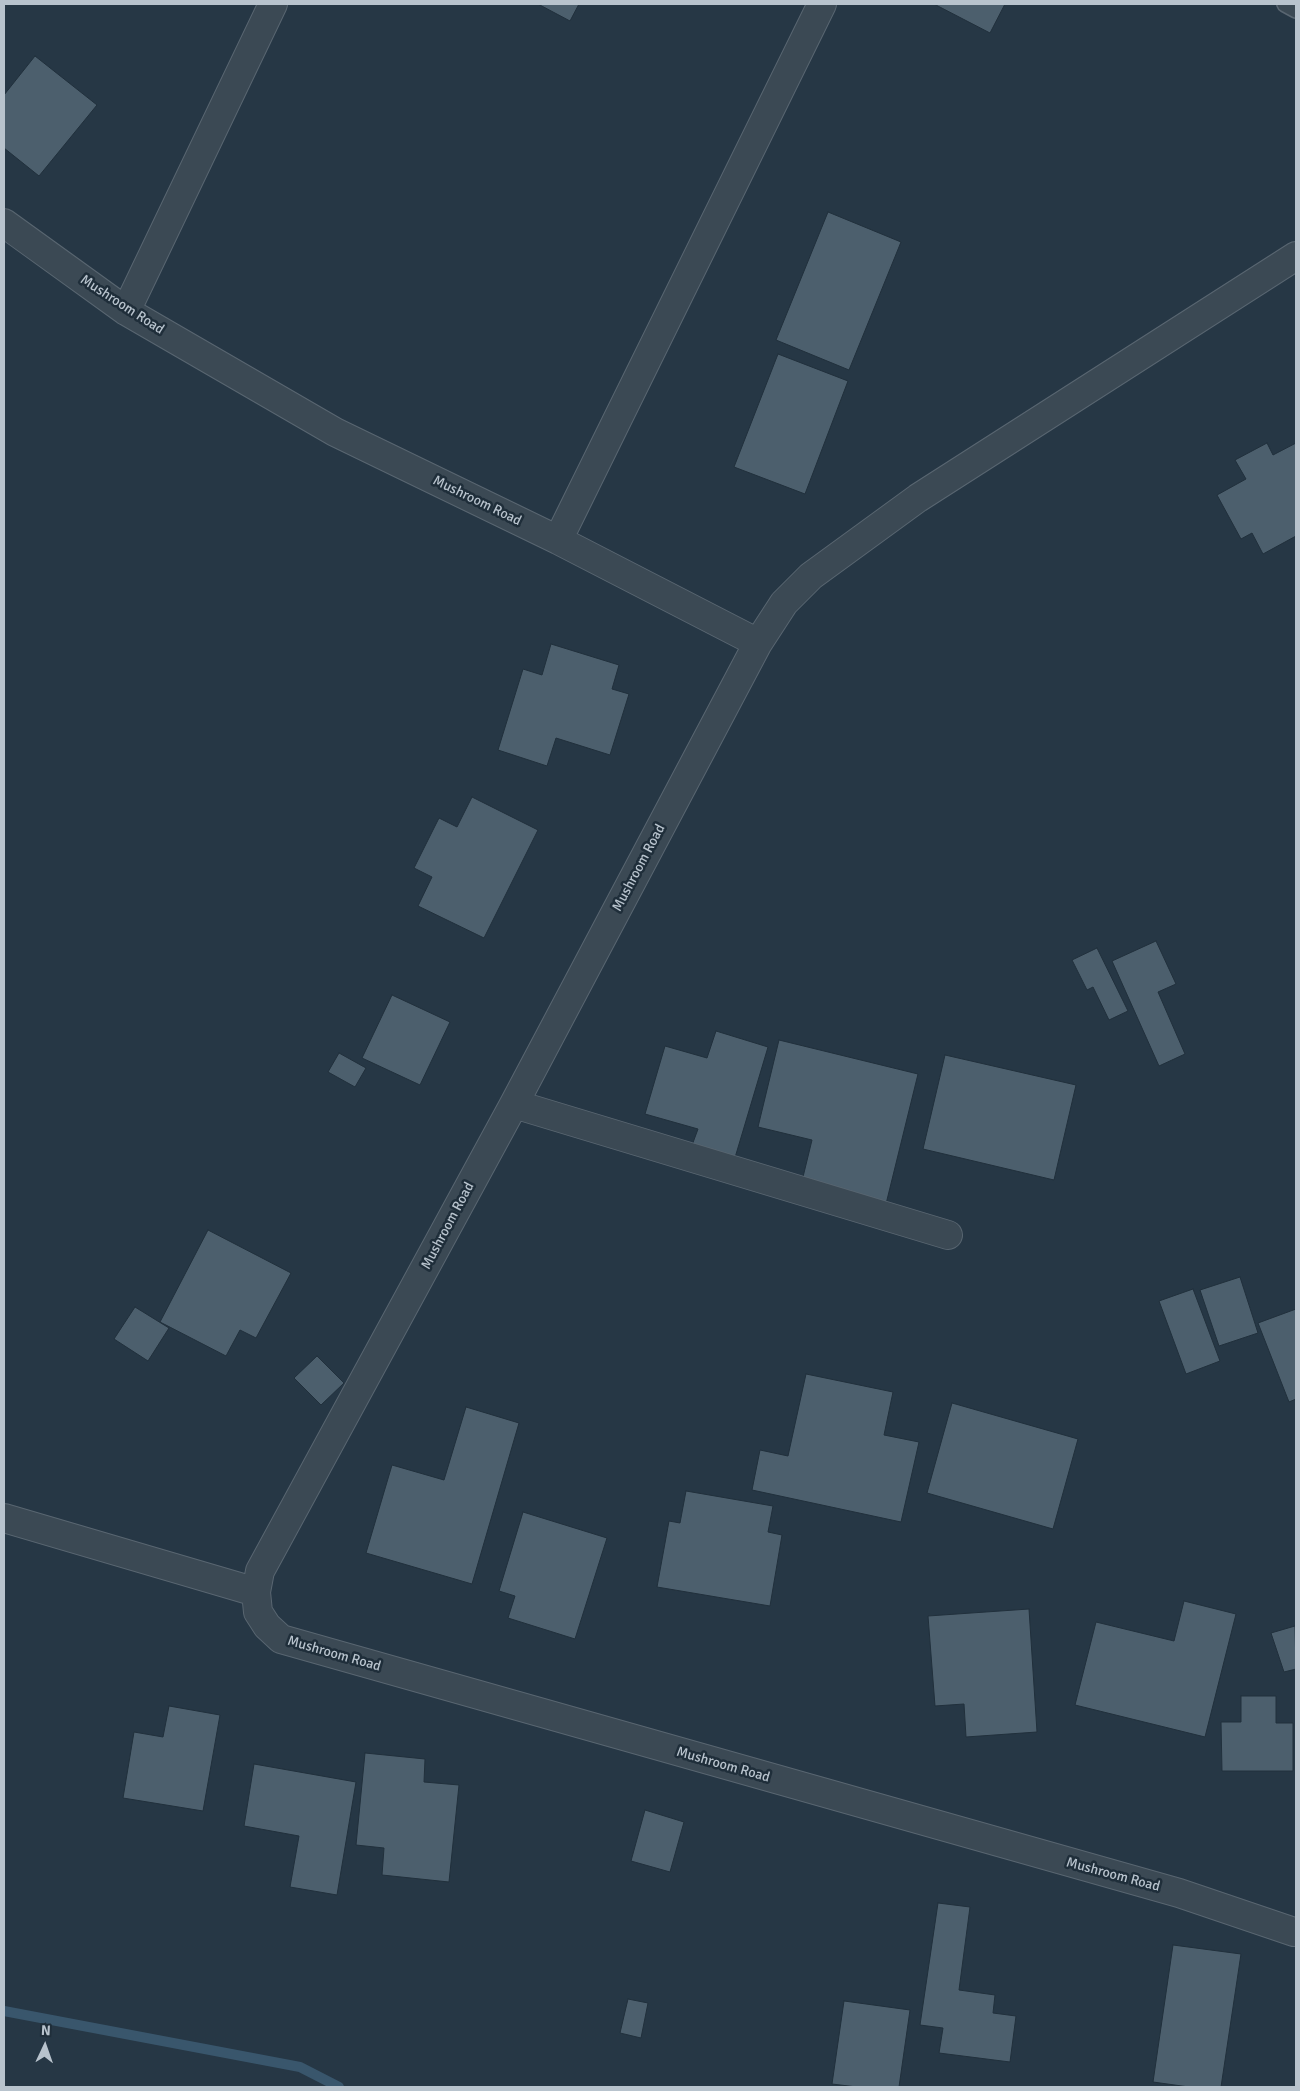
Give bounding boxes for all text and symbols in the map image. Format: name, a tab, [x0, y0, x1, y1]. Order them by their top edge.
street label: Mushroom Road	[77, 272, 167, 338]
street label: Mushroom Road	[430, 472, 524, 530]
street label: Mushroom Road	[609, 822, 669, 914]
street label: Mushroom Road	[418, 1180, 478, 1272]
street label: Mushroom Road	[285, 1633, 383, 1675]
street label: Mushroom Road	[674, 1744, 772, 1786]
street label: Mushroom Road	[1064, 1854, 1162, 1896]
north arrow	[20, 2021, 70, 2071]
text: N	[40, 2022, 51, 2039]

